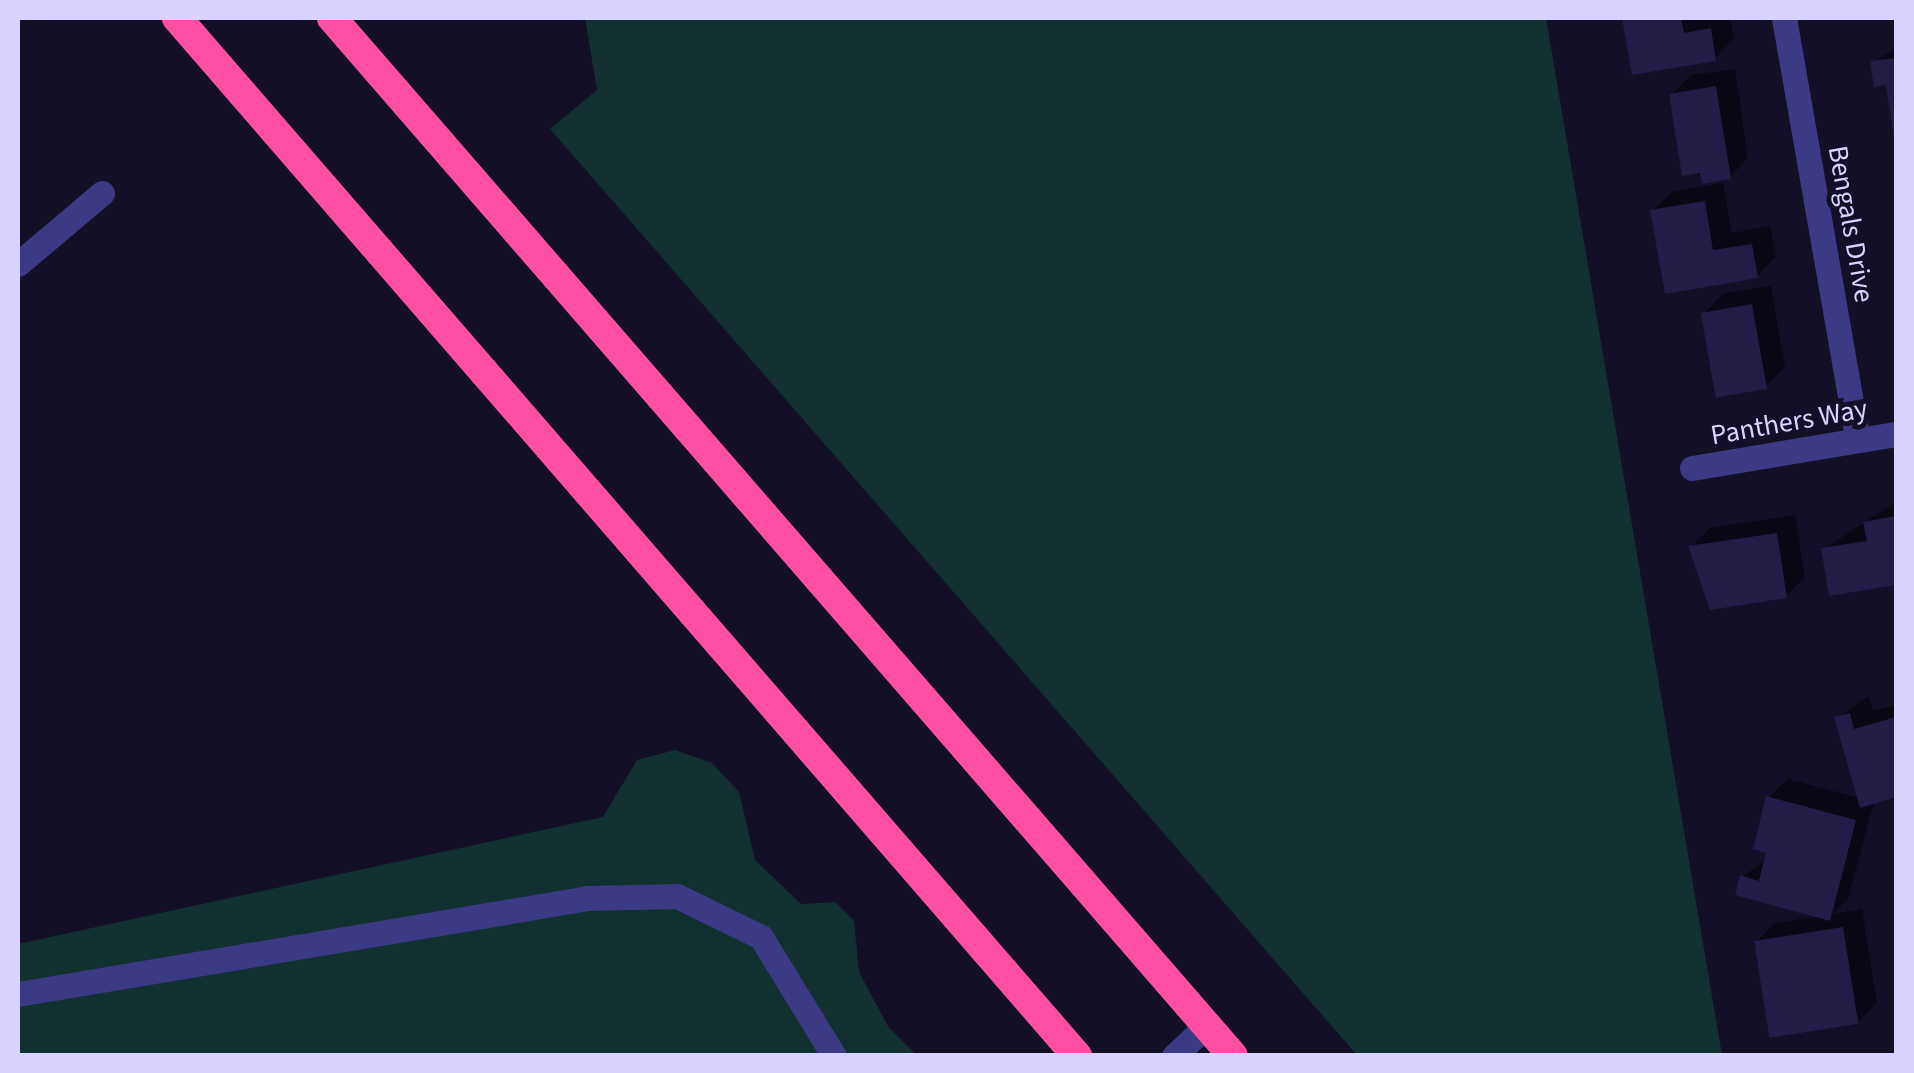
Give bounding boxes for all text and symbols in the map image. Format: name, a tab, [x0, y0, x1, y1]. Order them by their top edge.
street label: Bengals Drive	[1821, 143, 1881, 305]
street label: Panthers Way	[1708, 392, 1870, 452]

